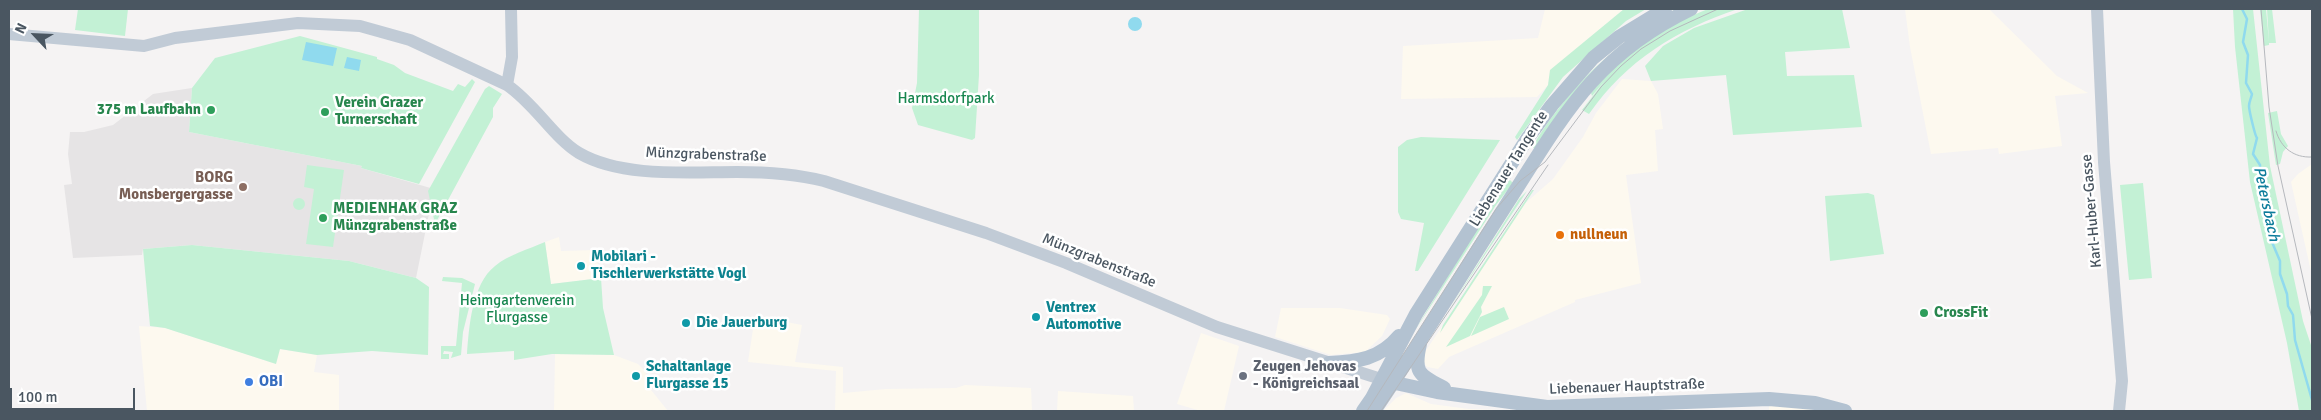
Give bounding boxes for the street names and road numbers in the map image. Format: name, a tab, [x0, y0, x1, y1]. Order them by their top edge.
street label: Liebenauer Tangente	[1466, 108, 1552, 230]
street label: Münzgrabenstraße	[645, 144, 767, 166]
street label: Karl-Huber-Gasse	[2078, 153, 2106, 269]
street label: Münzgrabenstraße	[1039, 230, 1159, 292]
street label: Liebenauer Hauptstraße	[1549, 375, 1705, 399]

